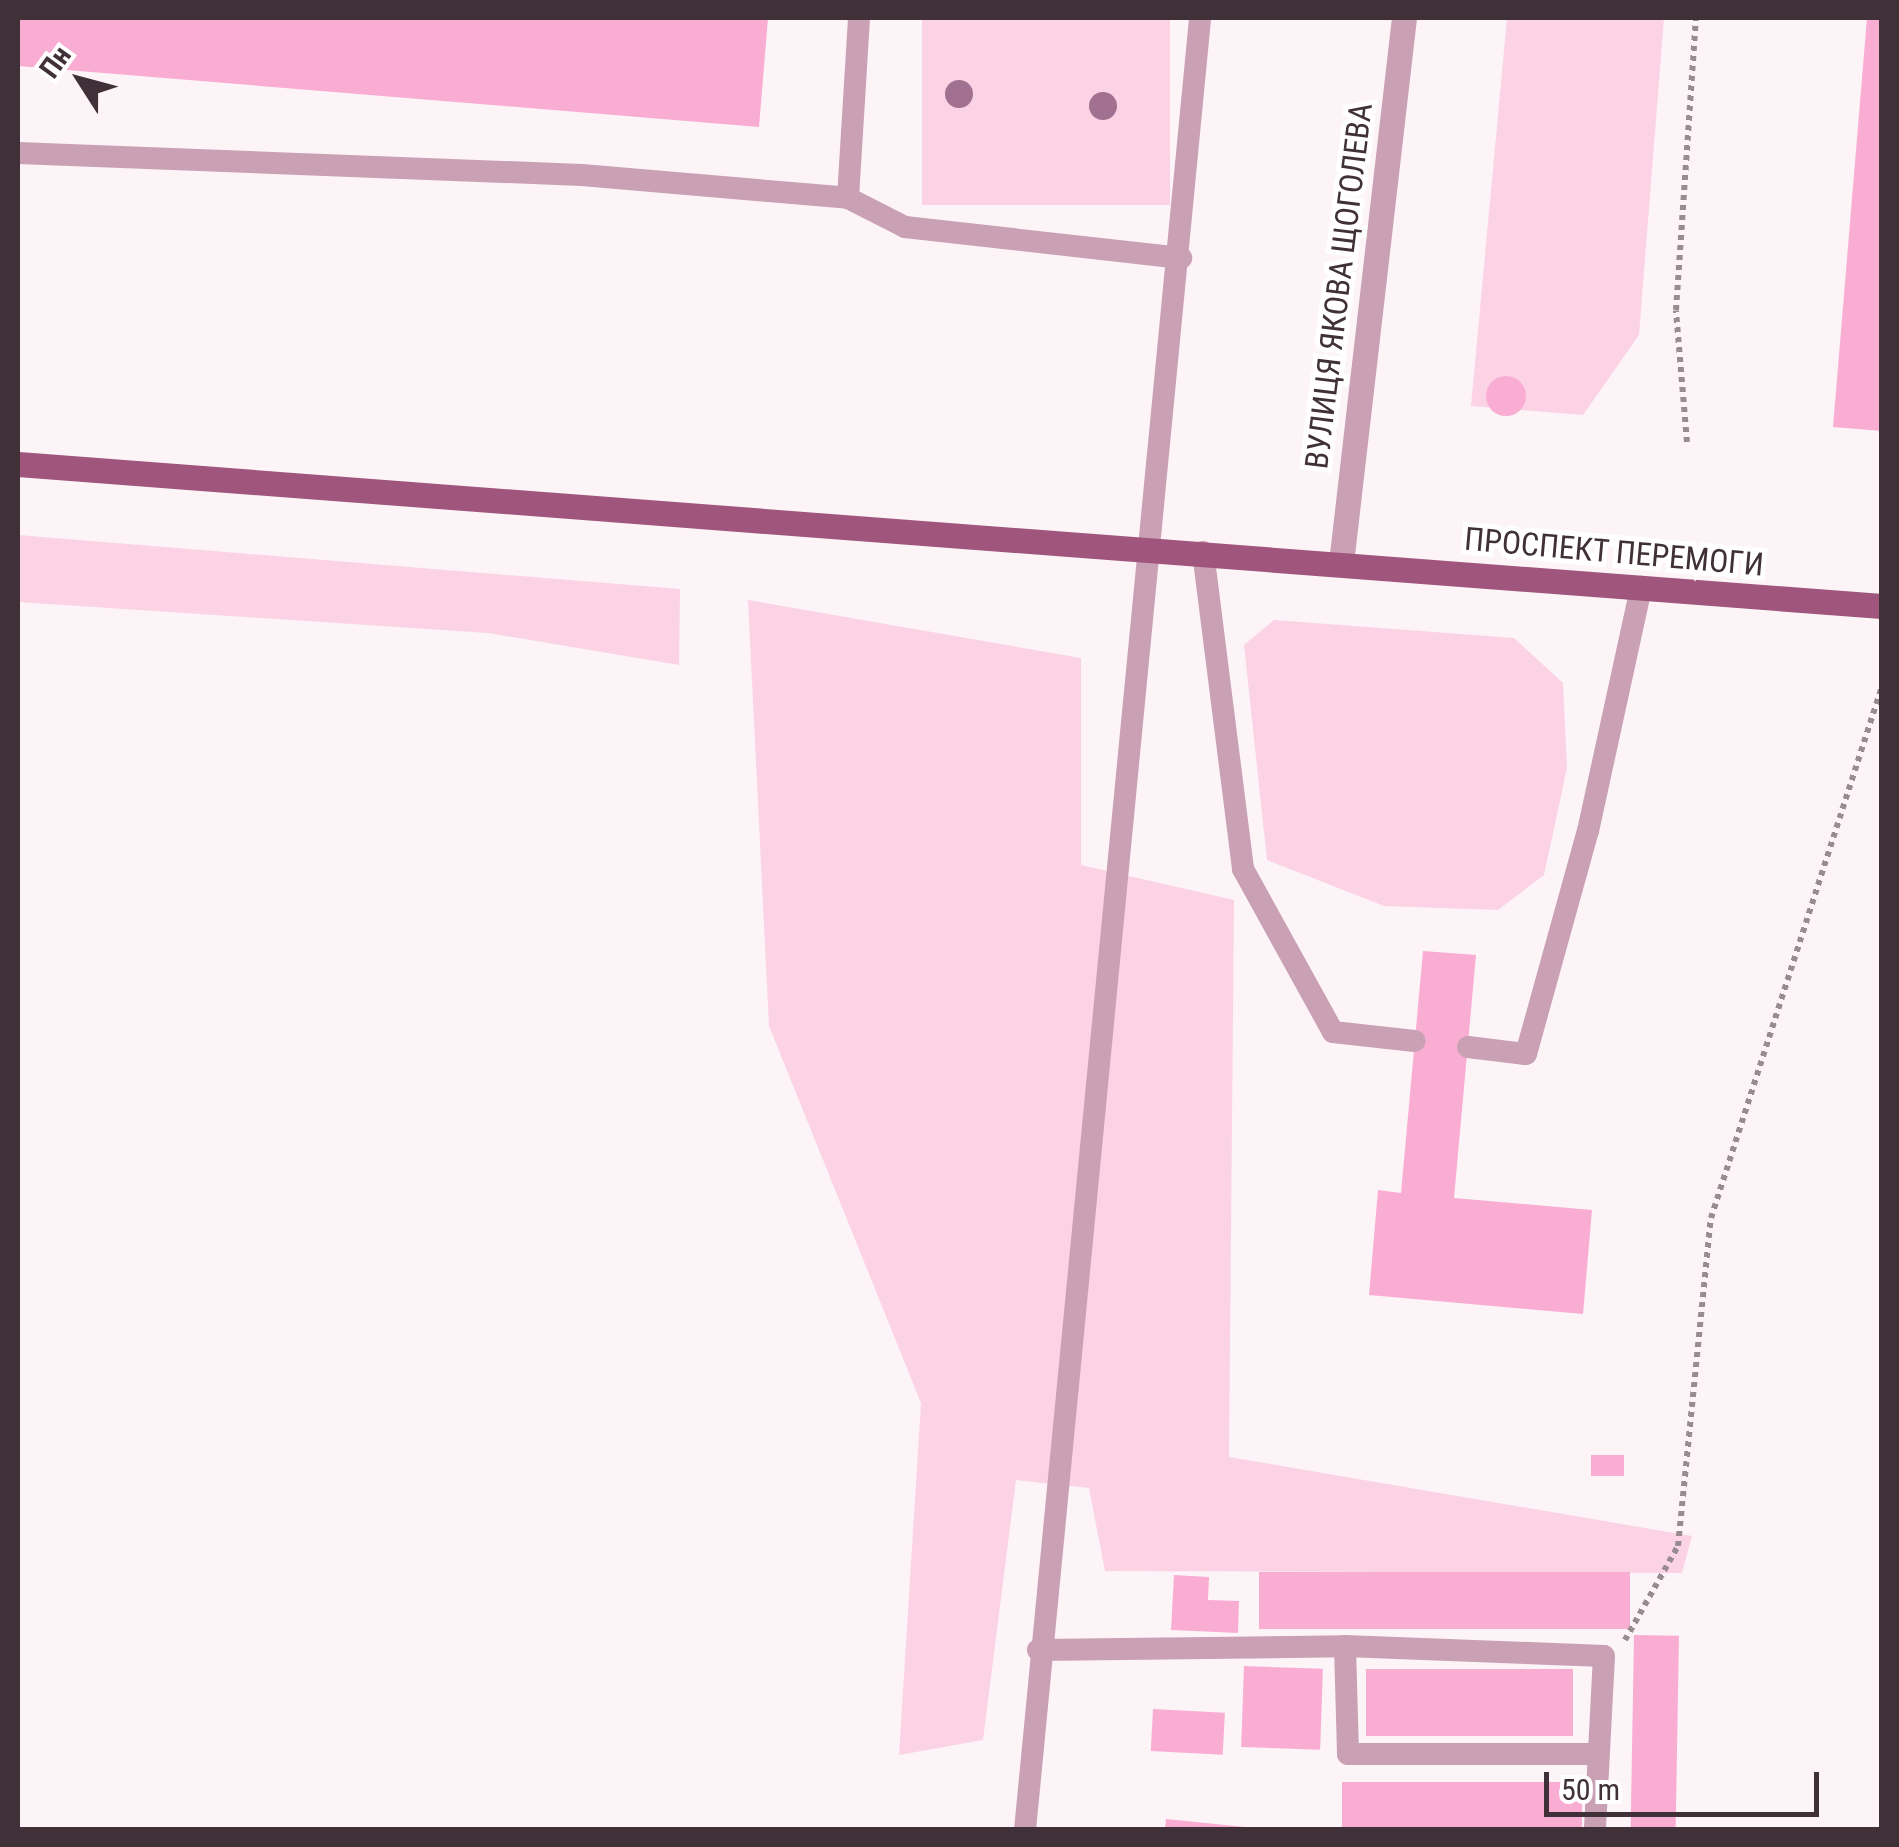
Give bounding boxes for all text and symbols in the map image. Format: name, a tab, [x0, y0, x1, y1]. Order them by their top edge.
north arrow	[30, 30, 130, 130]
text: Пн	[33, 40, 78, 84]
street label: ВУЛИЦЯ ЯКОВА ЩОГОЛЕВА	[1298, 101, 1380, 471]
street label: ПРОСПЕКТ ПЕРЕМОГИ	[1462, 520, 1766, 584]
scale bar	[1549, 1752, 1824, 1814]
text: 50 m	[1561, 1772, 1620, 1807]

